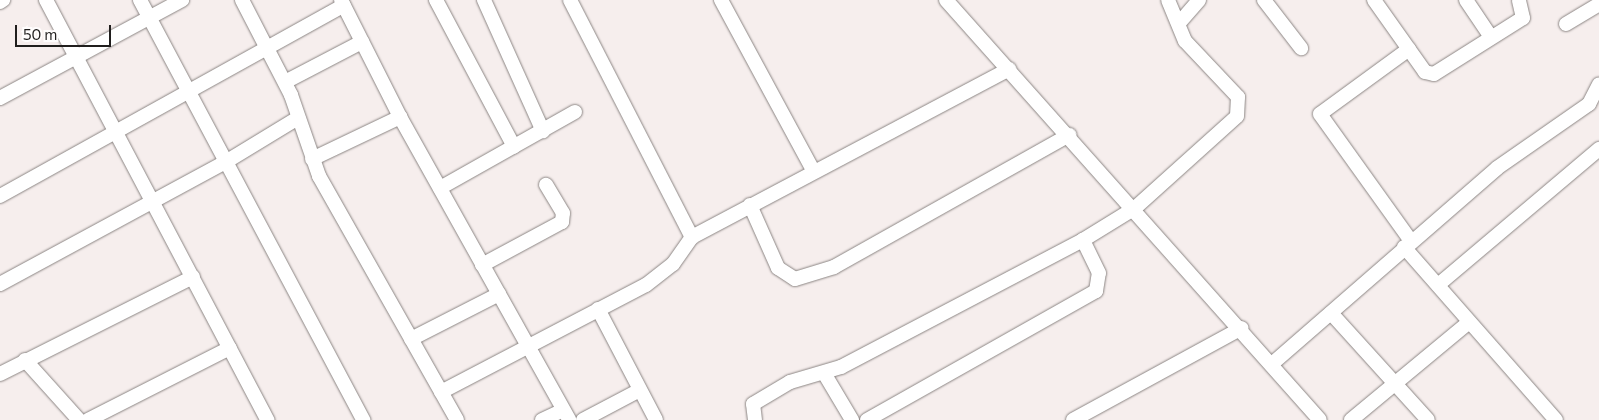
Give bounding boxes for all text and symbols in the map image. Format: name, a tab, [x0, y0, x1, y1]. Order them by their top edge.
scale bar	[18, 15, 114, 47]
text: 50 m	[23, 25, 57, 43]

